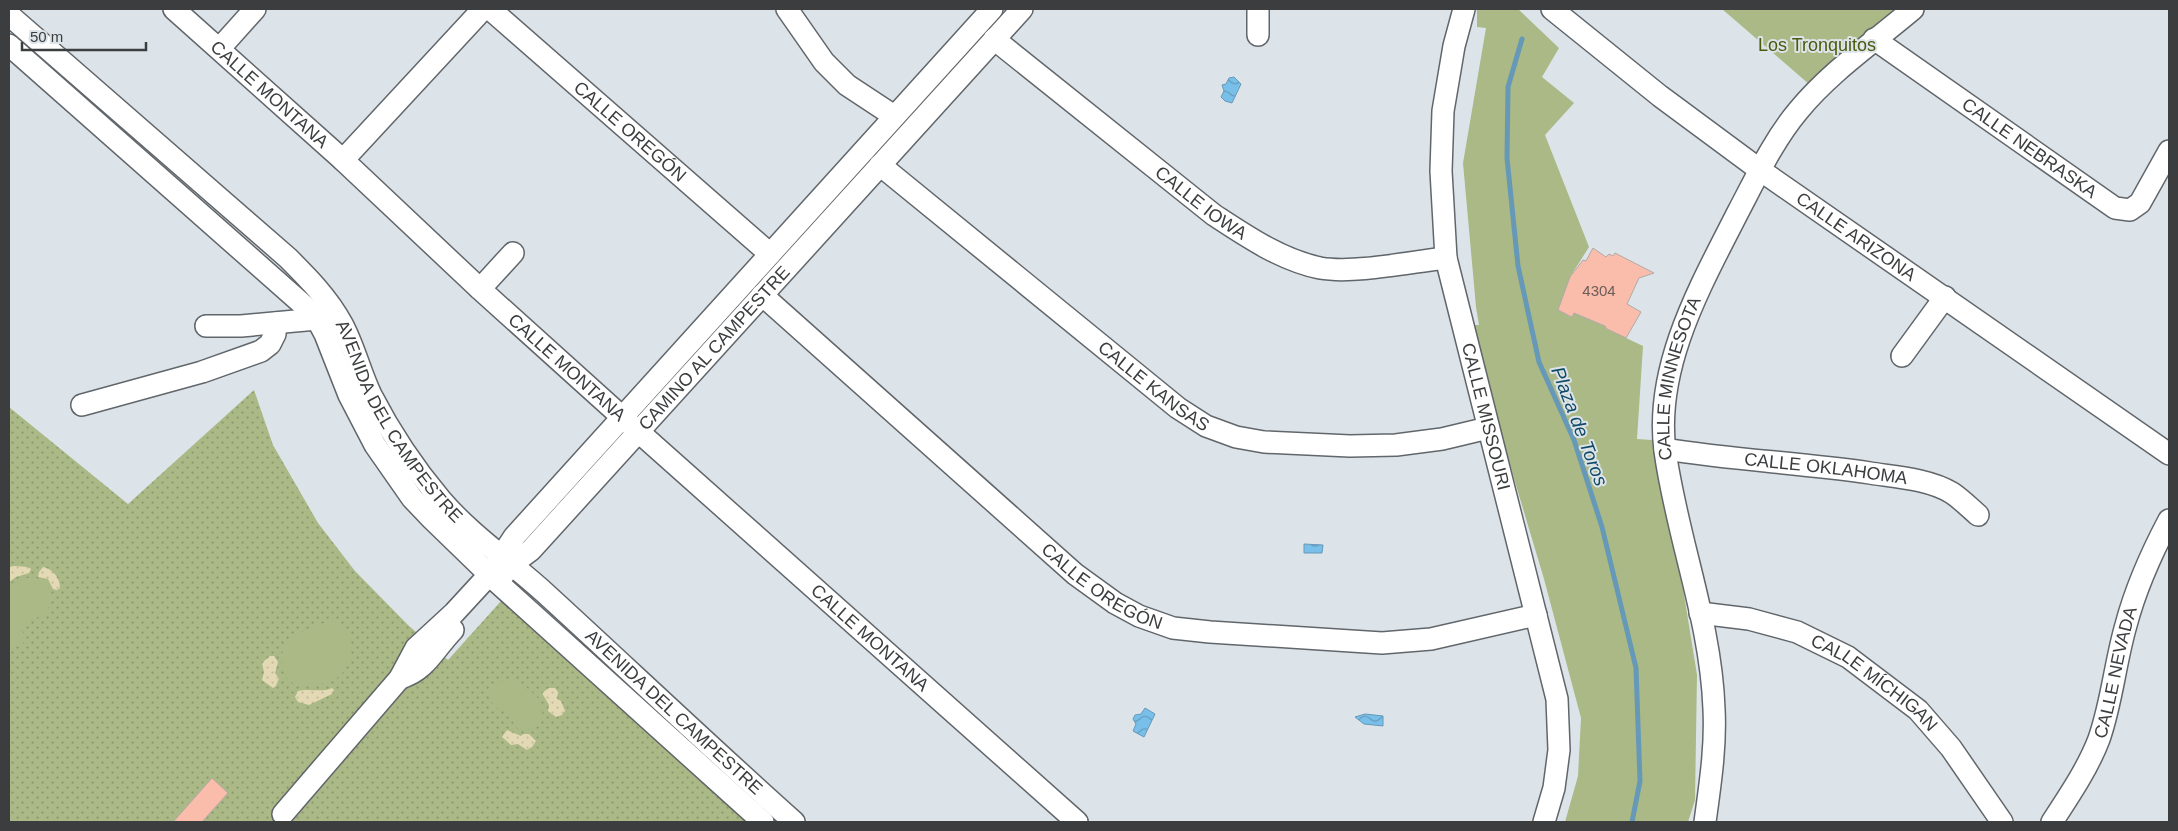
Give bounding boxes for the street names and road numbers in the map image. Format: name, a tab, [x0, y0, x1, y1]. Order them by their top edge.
street label: CALLE MONTANA	[207, 37, 332, 152]
street label: CALLE OREGÓN	[570, 77, 690, 186]
street label: CALLE NEBRASKA	[1958, 94, 2101, 202]
street label: CALLE IOWA	[1151, 162, 1250, 244]
street label: CALLE ARIZONA	[1792, 188, 1920, 285]
street label: CAMINO AL CAMPESTRE	[635, 262, 794, 434]
street label: CALLE MINNESOTA	[1653, 294, 1705, 462]
street label: CALLE MONTANA	[504, 310, 630, 425]
street label: AVENIDA DEL CAMPESTRE	[332, 317, 466, 527]
street label: CALLE KANSAS	[1094, 337, 1213, 435]
street label: CALLE MISSOURI	[1458, 341, 1514, 492]
street label: CALLE OKLAHOMA	[1743, 449, 1909, 488]
street label: CALLE OREGÓN	[1037, 539, 1165, 633]
street label: CALLE MONTANA	[807, 580, 933, 695]
street label: CALLE NEVADA	[2090, 604, 2141, 741]
street label: AVENIDA DEL CAMPESTRE	[582, 626, 766, 799]
street label: CALLE MÍCHIGAN	[1808, 630, 1942, 735]

